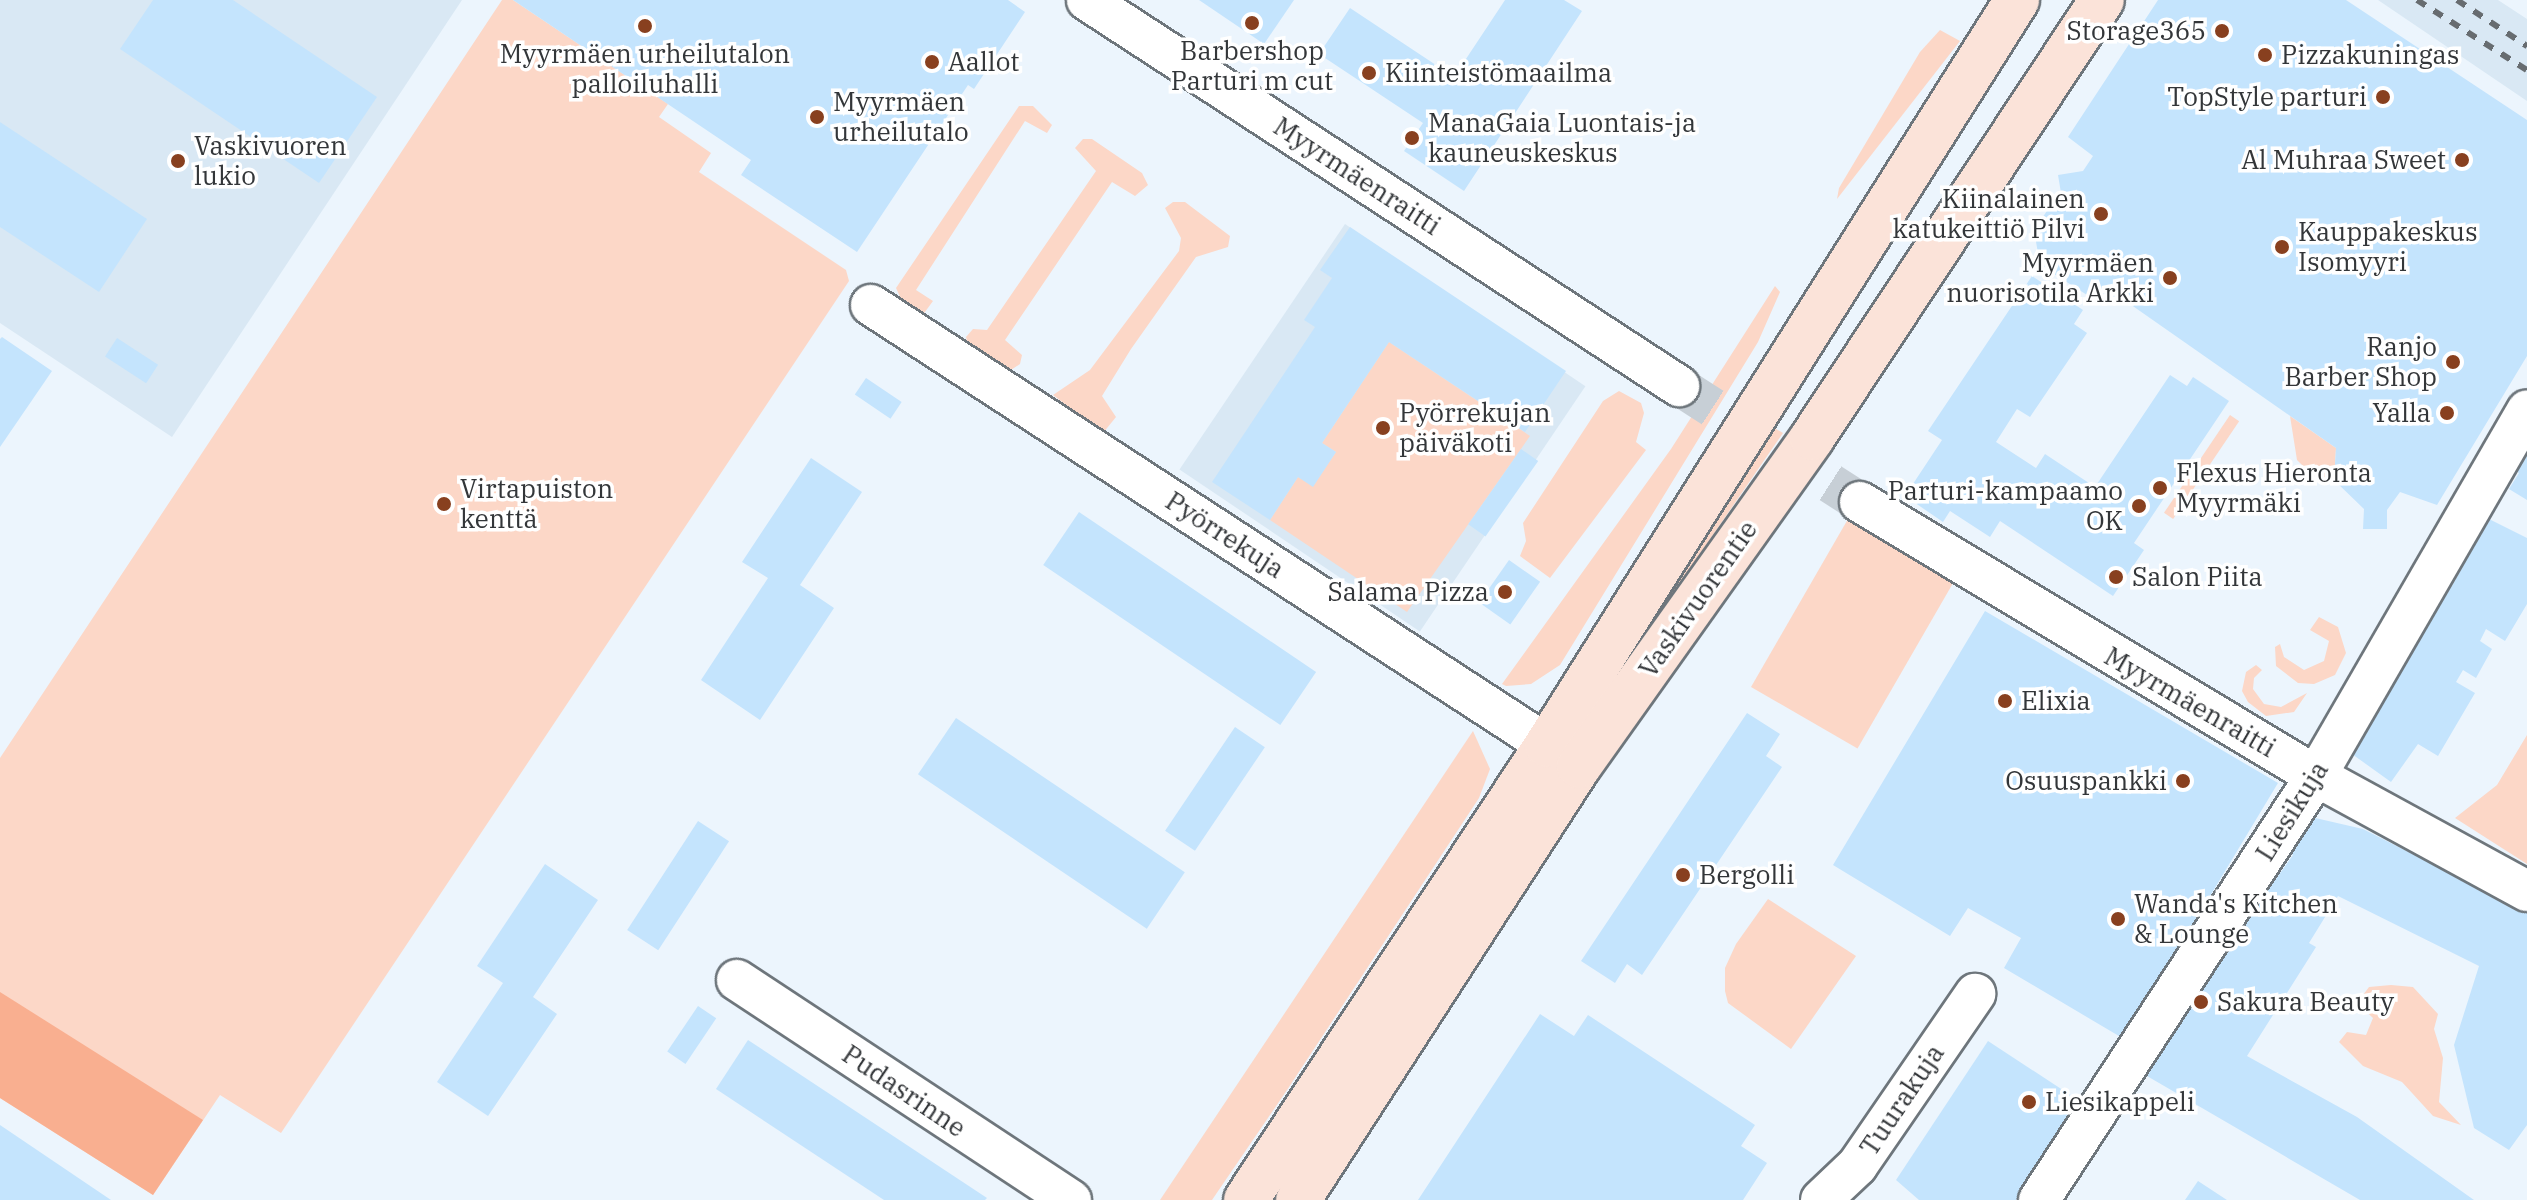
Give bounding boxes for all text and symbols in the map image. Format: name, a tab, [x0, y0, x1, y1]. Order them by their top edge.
marker: Barbershop Parturi m cut	[1243, 14, 1261, 32]
place label: Storage365	[2067, 15, 2206, 47]
marker: Myyrmäen urheilutalon palloiluhalli	[636, 17, 654, 35]
marker: Storage365	[2213, 22, 2231, 40]
place label: Barbershop Parturi m cut	[1171, 35, 1333, 96]
place label: Myyrmäen urheilutalon palloiluhalli	[500, 38, 790, 100]
place label: Pizzakuningas	[2281, 39, 2459, 71]
place label: Aallot	[948, 46, 1019, 78]
marker: Pizzakuningas	[2256, 46, 2274, 64]
marker: Aallot	[923, 53, 941, 71]
place label: Kiinteistömaailma	[1385, 57, 1612, 89]
marker: Kiinteistömaailma	[1360, 64, 1378, 82]
place label: TopStyle parturi	[2167, 81, 2367, 113]
place label: Myyrmäen urheilutalo	[833, 86, 969, 148]
marker: TopStyle parturi	[2374, 88, 2392, 106]
place label: ManaGaia Luontais-ja kauneuskeskus	[1428, 107, 1696, 168]
marker: Myyrmäen urheilutalo	[808, 108, 826, 126]
street label: Myyrmäenraitti	[1268, 111, 1446, 241]
marker: ManaGaia Luontais-ja kauneuskeskus	[1403, 129, 1421, 147]
place label: Vaskivuoren lukio	[194, 130, 347, 192]
place label: Al Muhraa Sweet	[2241, 144, 2446, 176]
marker: Al Muhraa Sweet	[2453, 151, 2471, 169]
marker: Vaskivuoren lukio	[169, 152, 187, 170]
place label: Kiinalainen katukeittiö Pilvi	[1892, 183, 2085, 244]
marker: Kiinalainen katukeittiö Pilvi	[2092, 205, 2110, 223]
place label: Kauppakeskus Isomyyri	[2298, 216, 2478, 278]
marker: Kauppakeskus Isomyyri	[2273, 238, 2291, 256]
place label: Myyrmäen nuorisotila Arkki	[1946, 247, 2154, 308]
marker: Myyrmäen nuorisotila Arkki	[2161, 269, 2179, 287]
place label: Ranjo Barber Shop	[2284, 331, 2437, 392]
marker: Ranjo Barber Shop	[2444, 353, 2462, 371]
place label: Pyörrekujan päiväkoti	[1399, 397, 1551, 458]
place label: Yalla	[2372, 397, 2431, 429]
marker: Yalla	[2438, 404, 2456, 422]
marker: Pyörrekujan päiväkoti	[1374, 419, 1392, 437]
place label: Flexus Hieronta Myyrmäki	[2176, 457, 2372, 518]
place label: Virtapuiston kenttä	[460, 473, 613, 534]
place label: Parturi-kampaamo OK	[1888, 475, 2123, 536]
marker: Flexus Hieronta Myyrmäki	[2151, 479, 2169, 497]
street label: Pyörrekuja	[1160, 485, 1290, 585]
marker: Virtapuiston kenttä	[435, 495, 453, 513]
marker: Parturi-kampaamo OK	[2130, 497, 2148, 515]
street label: Vaskivuorentie	[1632, 515, 1764, 683]
place label: Salon Piita	[2132, 561, 2263, 593]
marker: Salon Piita	[2107, 568, 2125, 586]
place label: Salama Pizza	[1327, 576, 1489, 608]
marker: Salama Pizza	[1496, 583, 1514, 601]
street label: Myyrmäenraitti	[2099, 640, 2281, 764]
place label: Elixia	[2021, 685, 2091, 717]
marker: Elixia	[1996, 692, 2014, 710]
street label: Liesikuja	[2249, 755, 2335, 867]
place label: Osuuspankki	[2005, 765, 2167, 797]
marker: Osuuspankki	[2174, 772, 2192, 790]
place label: Bergolli	[1699, 859, 1794, 891]
marker: Bergolli	[1674, 866, 1692, 884]
place label: Wanda's Kitchen & Lounge	[2134, 888, 2338, 950]
marker: Wanda's Kitchen & Lounge	[2109, 910, 2127, 928]
place label: Sakura Beauty	[2217, 986, 2394, 1018]
marker: Sakura Beauty	[2192, 993, 2210, 1011]
street label: Pudasrinne	[836, 1038, 972, 1144]
street label: Tuurakuja	[1853, 1038, 1951, 1162]
place label: Liesikappeli	[2045, 1086, 2195, 1118]
marker: Liesikappeli	[2020, 1093, 2038, 1111]

